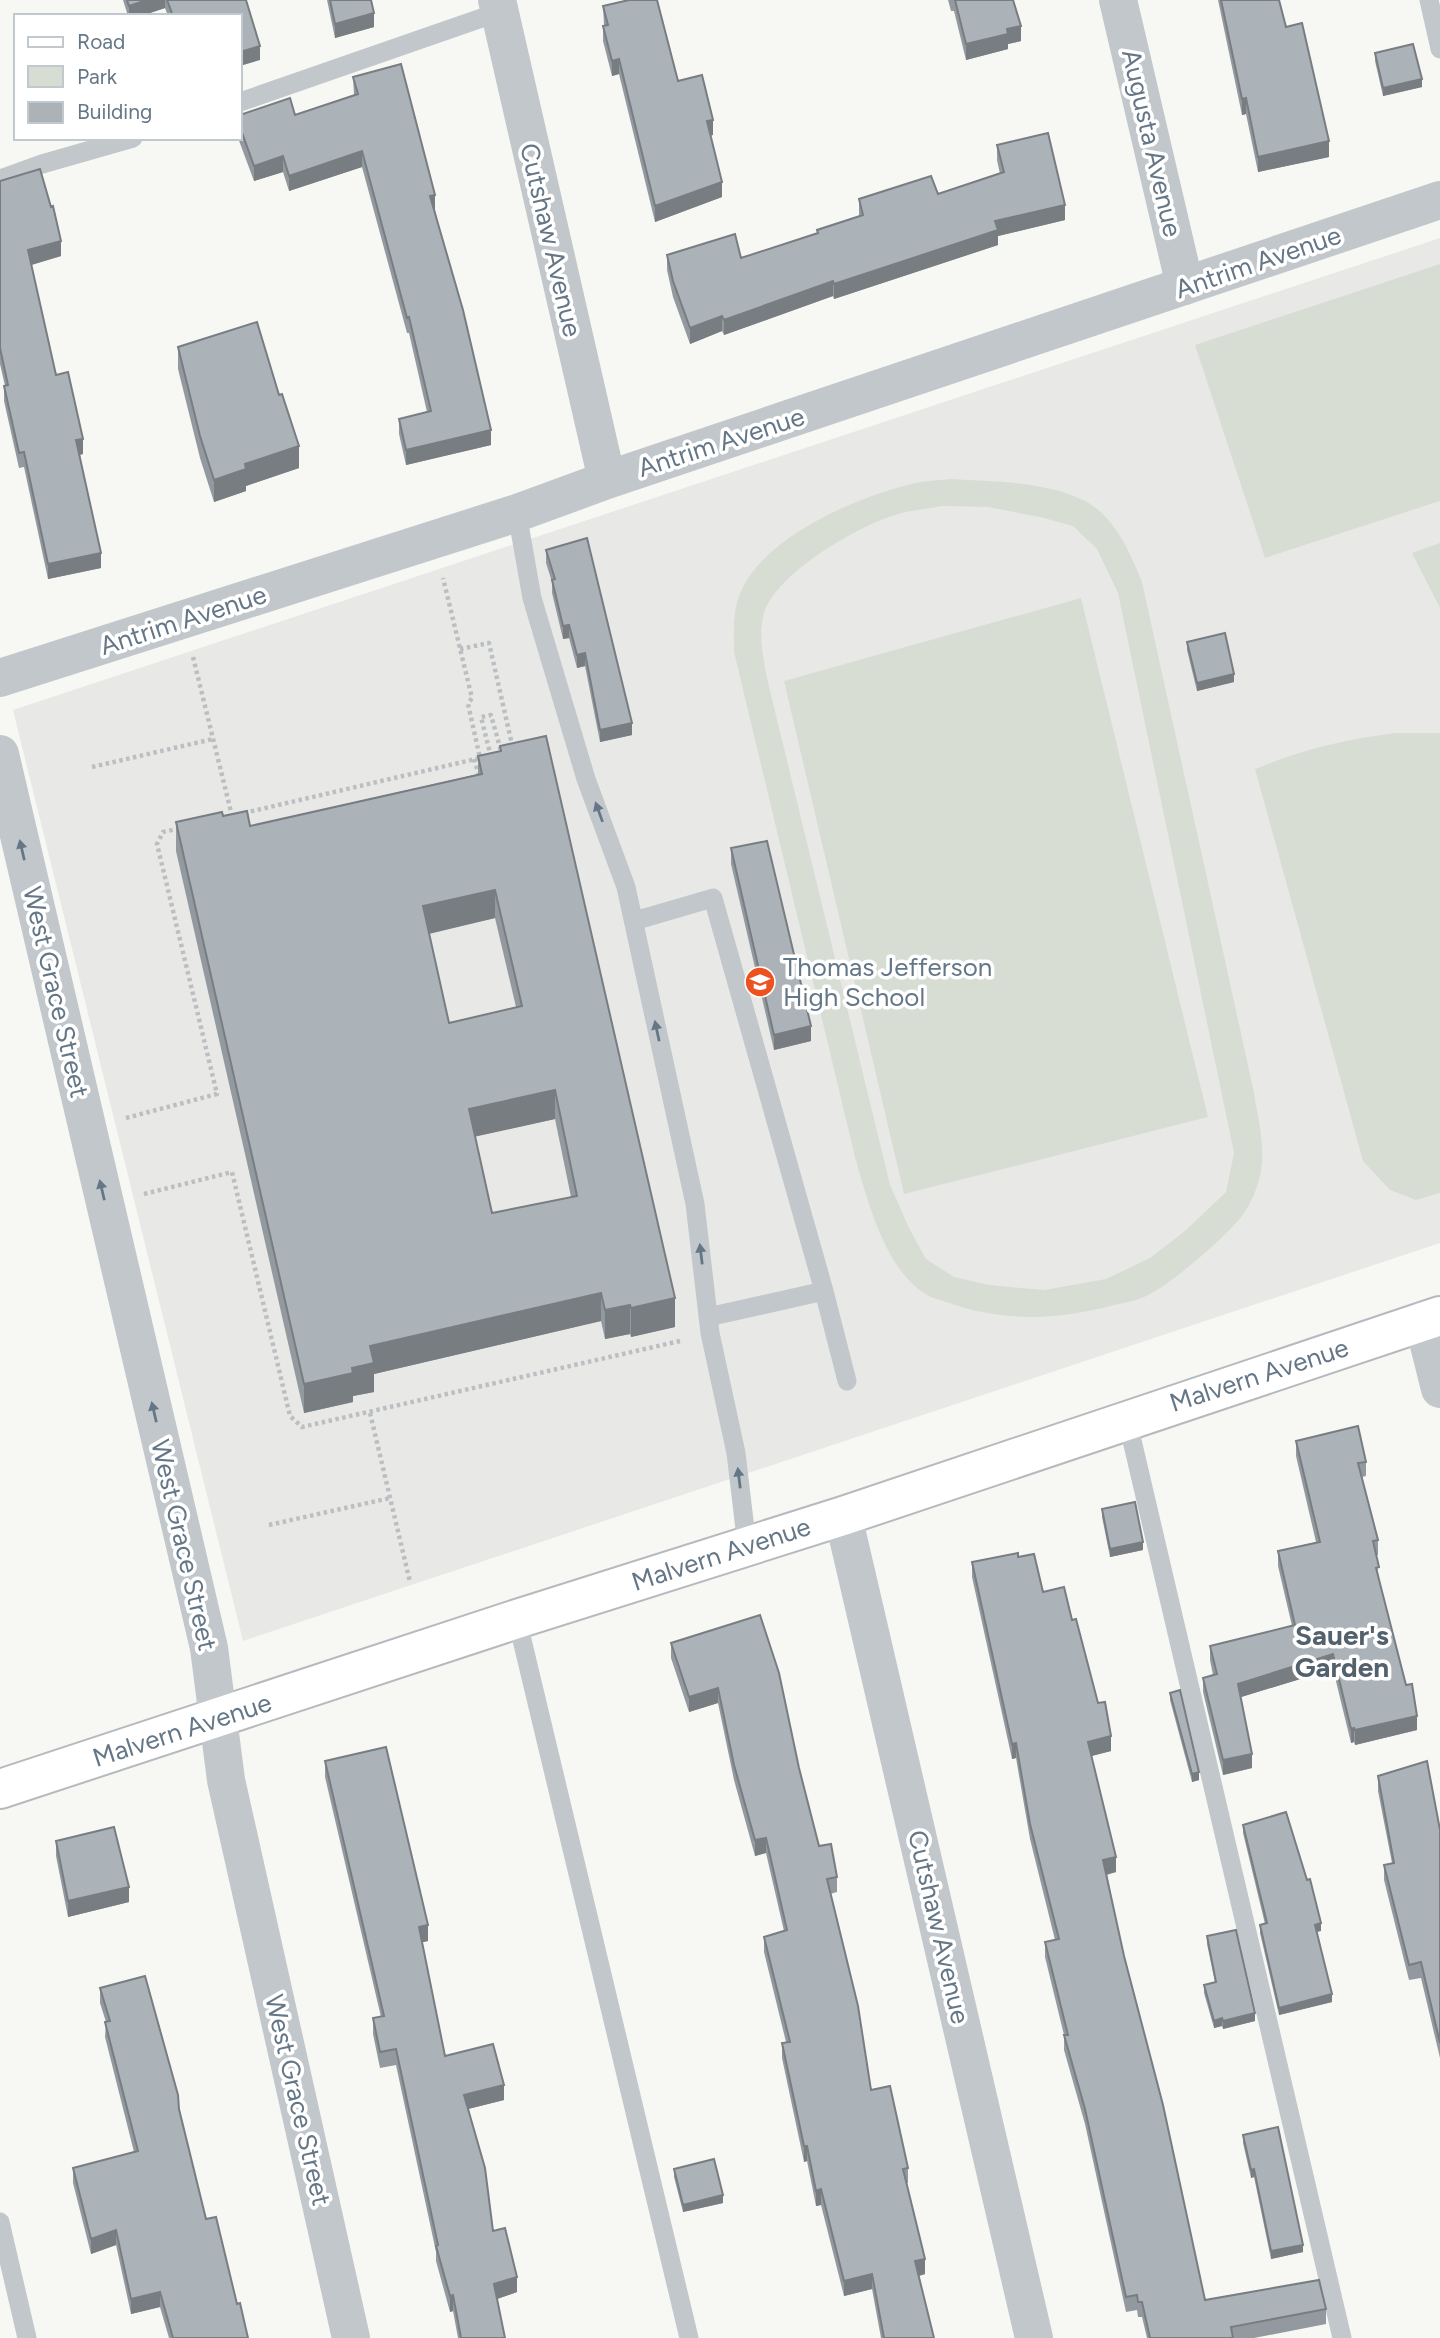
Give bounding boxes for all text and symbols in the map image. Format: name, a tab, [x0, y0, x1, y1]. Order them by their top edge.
legend	[14, 14, 242, 140]
text: Road	[77, 29, 125, 54]
street label: Augusta Avenue	[1115, 46, 1189, 240]
text: Park	[77, 64, 118, 89]
text: Building	[77, 99, 152, 124]
street label: Cutshaw Avenue	[513, 140, 589, 340]
street label: Antrim Avenue	[1171, 219, 1345, 305]
street label: Antrim Avenue	[634, 400, 808, 484]
street label: Antrim Avenue	[96, 578, 270, 662]
one-way arrow	[593, 802, 604, 823]
one-way arrow	[17, 839, 28, 861]
street label: West Grace Street	[16, 883, 96, 1101]
place label: Thomas Jefferson High School	[783, 951, 992, 1013]
school or university icon: Thomas Jefferson High School	[743, 965, 777, 999]
one-way arrow	[652, 1020, 663, 1042]
one-way arrow	[96, 1179, 107, 1201]
one-way arrow	[695, 1243, 706, 1265]
street label: Malvern Avenue	[1166, 1331, 1352, 1419]
one-way arrow	[148, 1401, 159, 1423]
street label: West Grace Street	[144, 1436, 224, 1654]
one-way arrow	[734, 1467, 745, 1489]
street label: Malvern Avenue	[628, 1510, 814, 1598]
district label: Sauer's Garden	[1295, 1618, 1389, 1684]
street label: Malvern Avenue	[89, 1686, 275, 1774]
street label: Cutshaw Avenue	[901, 1827, 977, 2027]
street label: West Grace Street	[258, 1991, 338, 2209]

